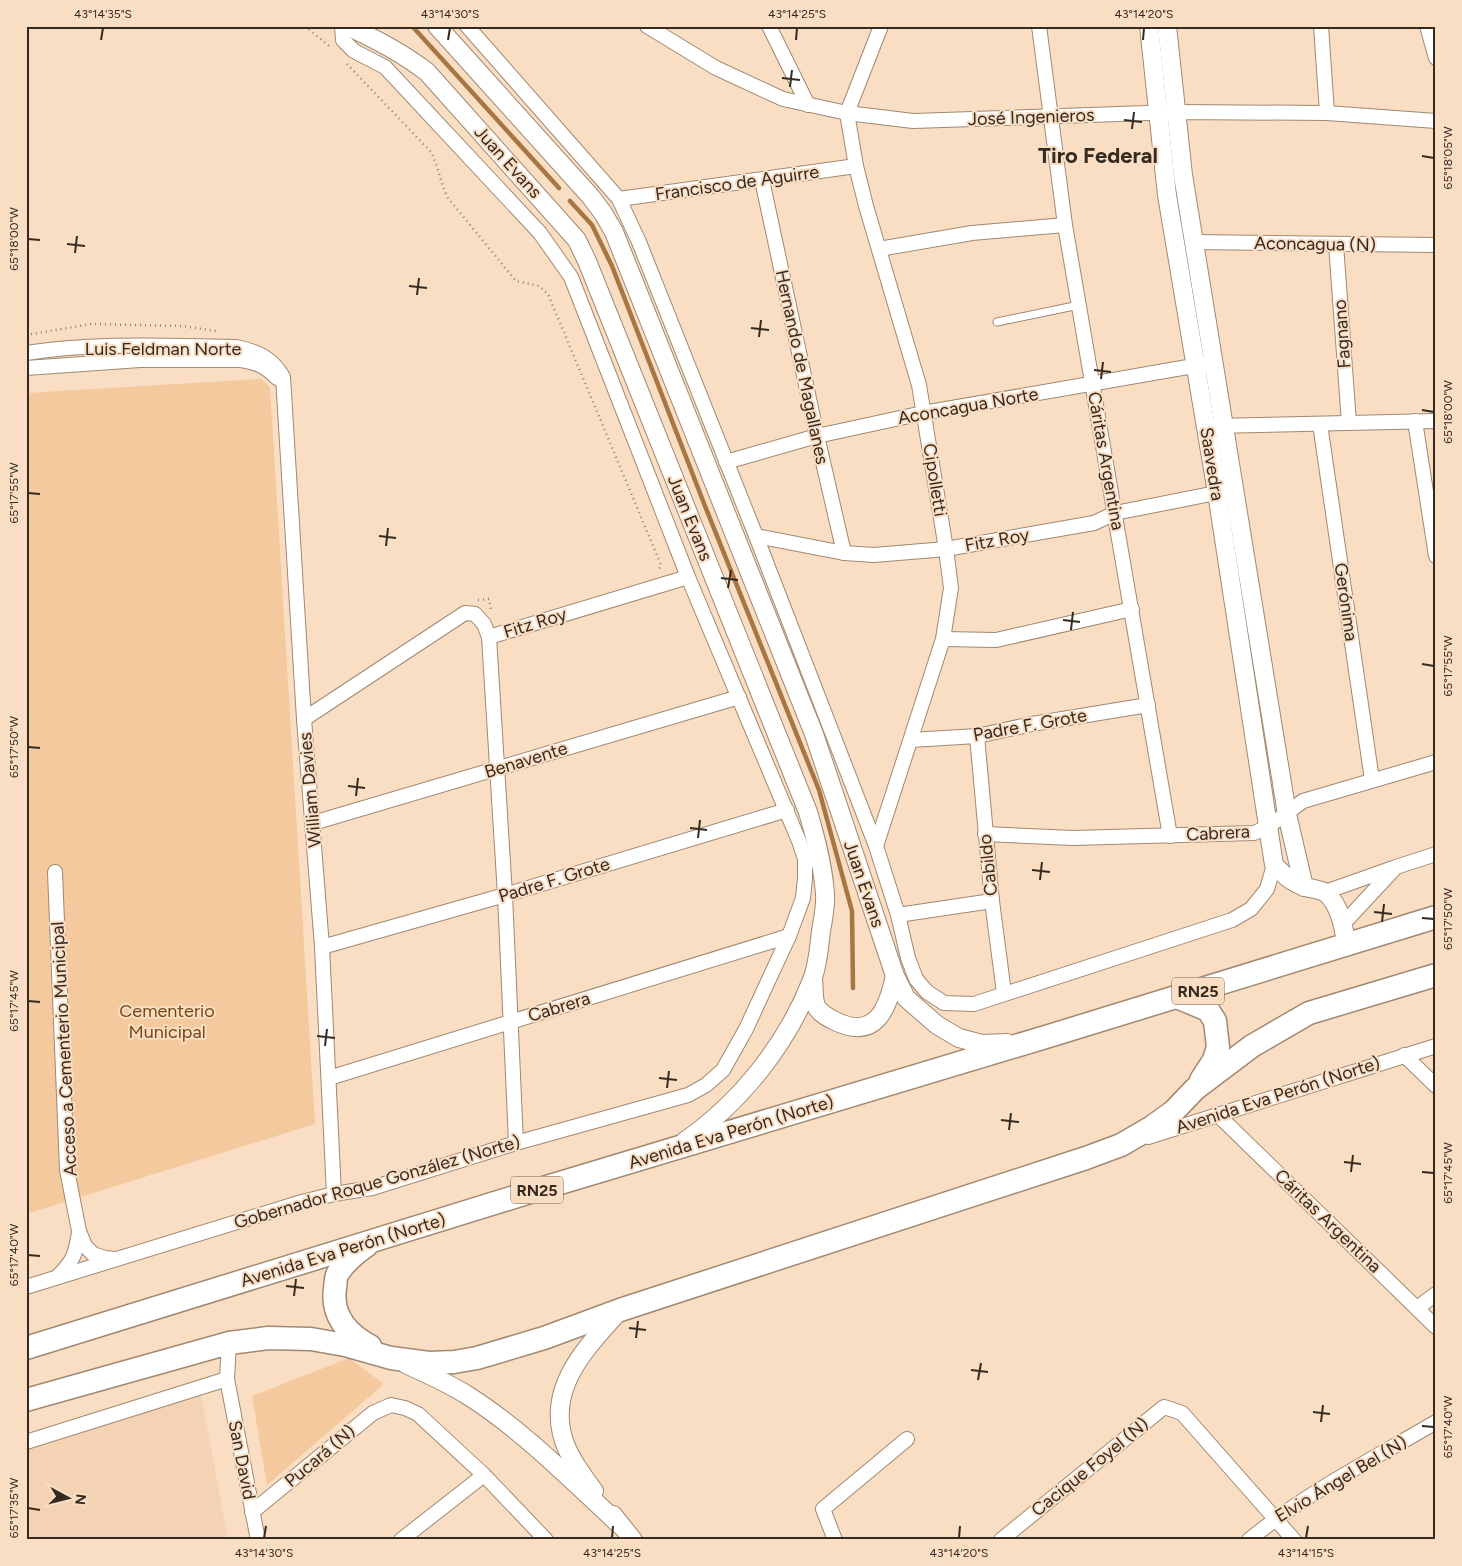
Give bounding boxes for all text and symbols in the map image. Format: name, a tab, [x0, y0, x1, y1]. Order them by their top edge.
text: 43°14'35"S	[74, 7, 132, 21]
text: 43°14'30"S	[421, 7, 479, 21]
text: 43°14'25"S	[768, 7, 826, 21]
text: 43°14'20"S	[1115, 7, 1173, 21]
street label: José Ingenieros	[967, 104, 1095, 130]
street label: Juan Evans	[470, 121, 546, 203]
text: 65°18'05"W	[1441, 126, 1455, 189]
district label: Tiro Federal	[1038, 142, 1158, 169]
street label: Francisco de Aguirre	[654, 161, 821, 205]
text: 65°18'00"W	[7, 207, 21, 271]
street label: Aconcagua (N)	[1254, 232, 1376, 256]
street label: Hernando de Magallanes	[771, 268, 833, 466]
street label: Fagnano	[1329, 299, 1355, 369]
street label: Luis Feldman Norte	[85, 338, 241, 360]
text: 65°18'00"W	[1441, 380, 1455, 444]
street label: Aconcagua Norte	[896, 383, 1040, 429]
street label: Cáritas Argentina	[1083, 390, 1129, 532]
street label: Saavedra	[1195, 426, 1229, 502]
street label: Cipolletti	[918, 442, 952, 518]
text: 65°17'55"W	[7, 462, 21, 524]
street label: Juan Evans	[663, 472, 717, 564]
street label: Fitz Roy	[963, 523, 1031, 556]
street label: Gerónima	[1330, 561, 1362, 643]
street label: Fitz Roy	[501, 603, 570, 643]
text: 65°17'55"W	[1441, 635, 1455, 697]
street label: Padre F. Grote	[971, 704, 1089, 746]
text: 65°17'50"W	[7, 716, 21, 778]
street label: William Davies	[294, 731, 326, 849]
street label: Benavente	[482, 737, 570, 783]
street label: Cabrera	[1186, 820, 1250, 846]
street label: Cabildo	[974, 833, 1002, 897]
street label: Juan Evans	[839, 838, 889, 930]
street label: Padre F. Grote	[496, 853, 612, 907]
text: 65°17'50"W	[1441, 888, 1455, 950]
street label: Acceso a Cementerio Municipal	[46, 921, 82, 1177]
text: 65°17'45"W	[7, 970, 21, 1032]
road number: RN25	[1172, 978, 1224, 1004]
street label: Cabrera	[525, 987, 593, 1027]
park label: Cementerio Municipal	[119, 1000, 215, 1043]
street label: Avenida Eva Perón (Norte)	[1173, 1052, 1383, 1138]
street label: Avenida Eva Perón (Norte)	[626, 1090, 836, 1174]
street label: Gobernador Roque González (Norte)	[231, 1131, 523, 1233]
text: 65°17'45"W	[1441, 1142, 1455, 1204]
street label: Cáritas Argentina	[1270, 1164, 1386, 1278]
road number: RN25	[511, 1176, 563, 1204]
street label: Avenida Eva Perón (Norte)	[238, 1208, 448, 1292]
text: 65°17'40"W	[7, 1223, 21, 1286]
text: 65°17'40"W	[1441, 1395, 1455, 1458]
street label: Cacique Foyel (N)	[1027, 1413, 1153, 1521]
street label: San David	[224, 1419, 260, 1501]
street label: Pucará (N)	[280, 1420, 360, 1492]
street label: Elvio Ángel Bel (N)	[1271, 1431, 1411, 1527]
north arrow	[42, 1474, 92, 1524]
text: 65°17'35"W	[7, 1477, 21, 1538]
text: N	[71, 1493, 90, 1506]
text: 43°14'30"S	[235, 1546, 293, 1560]
text: 43°14'25"S	[583, 1546, 641, 1560]
text: 43°14'20"S	[930, 1546, 988, 1560]
text: 43°14'15"S	[1278, 1546, 1334, 1560]

